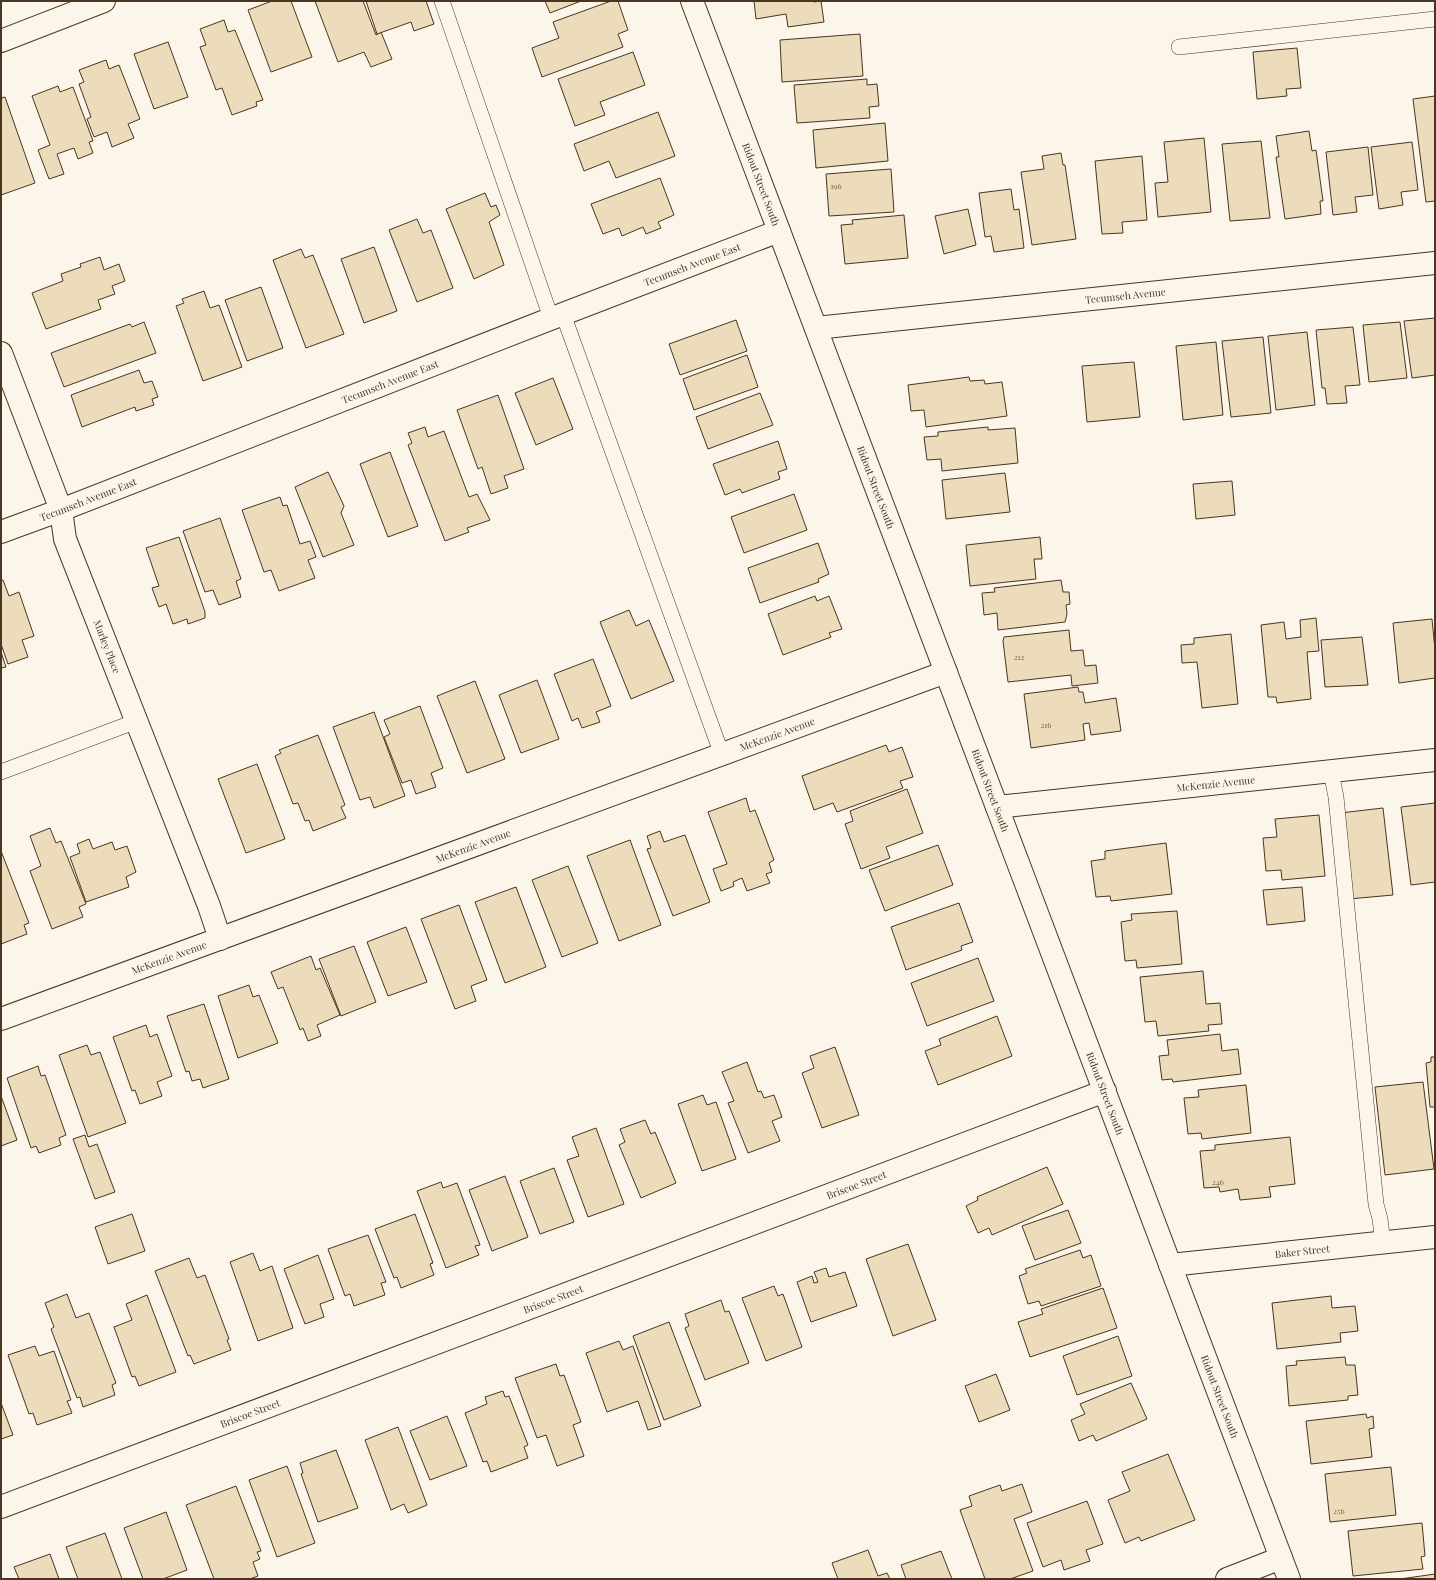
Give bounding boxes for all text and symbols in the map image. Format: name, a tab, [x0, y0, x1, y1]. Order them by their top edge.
street label: Ridout Street South	[739, 141, 783, 228]
house number: 196	[830, 180, 842, 191]
street label: Tecumseh Avenue East	[642, 239, 743, 289]
street label: Tecumseh Avenue	[1084, 284, 1166, 307]
street label: Tecumseh Avenue East	[340, 356, 441, 407]
street label: Ridout Street South	[854, 444, 898, 531]
street label: Tecumseh Avenue East	[38, 474, 139, 524]
street label: Marley Place	[90, 618, 124, 676]
house number: 212	[1014, 651, 1024, 662]
street label: McKenzie Avenue	[738, 714, 817, 754]
house number: 216	[1041, 719, 1051, 730]
street label: Ridout Street South	[969, 747, 1013, 834]
street label: McKenzie Avenue	[1176, 772, 1256, 795]
street label: McKenzie Avenue	[434, 825, 513, 866]
street label: McKenzie Avenue	[130, 937, 209, 977]
street label: Ridout Street South	[1083, 1050, 1127, 1137]
street label: Briscoe Street	[824, 1167, 889, 1202]
house number: 246	[1212, 1176, 1224, 1187]
street label: Baker Street	[1274, 1241, 1331, 1261]
street label: Briscoe Street	[521, 1281, 585, 1317]
street label: Ridout Street South	[1198, 1353, 1242, 1440]
street label: Briscoe Street	[218, 1395, 282, 1431]
house number: 256	[1333, 1505, 1345, 1516]

